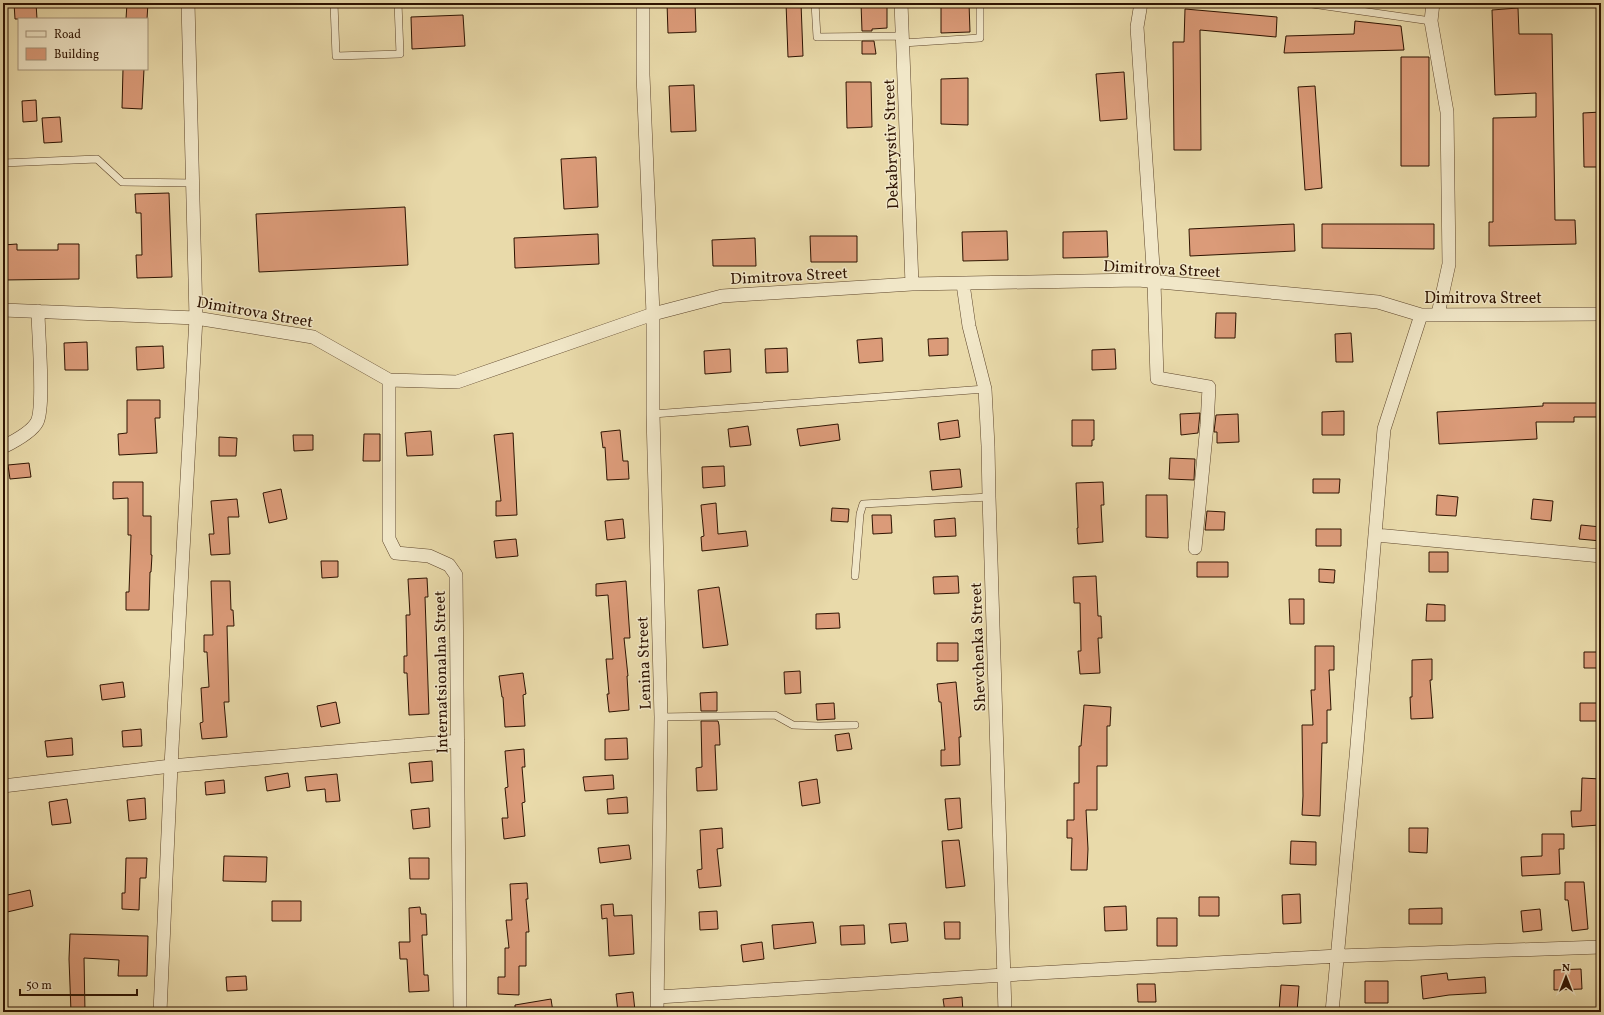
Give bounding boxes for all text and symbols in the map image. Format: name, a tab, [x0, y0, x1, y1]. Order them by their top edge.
legend	[18, 18, 148, 70]
text: Road	[54, 27, 81, 43]
text: Building	[54, 47, 99, 63]
street label: Dekabrystiv Street	[879, 78, 905, 210]
street label: Dimitrova Street	[1103, 256, 1222, 284]
street label: Dimitrova Street	[730, 263, 849, 291]
street label: Dimitrova Street	[1424, 288, 1542, 310]
street label: Dimitrova Street	[195, 292, 315, 334]
street label: Shevchenka Street	[966, 582, 992, 712]
street label: Internatsionalna Street	[430, 590, 454, 754]
street label: Lenina Street	[632, 615, 658, 710]
north arrow	[1546, 957, 1586, 997]
text: N	[1562, 961, 1570, 976]
scale bar	[20, 971, 137, 997]
text: 50 m	[26, 978, 52, 994]

